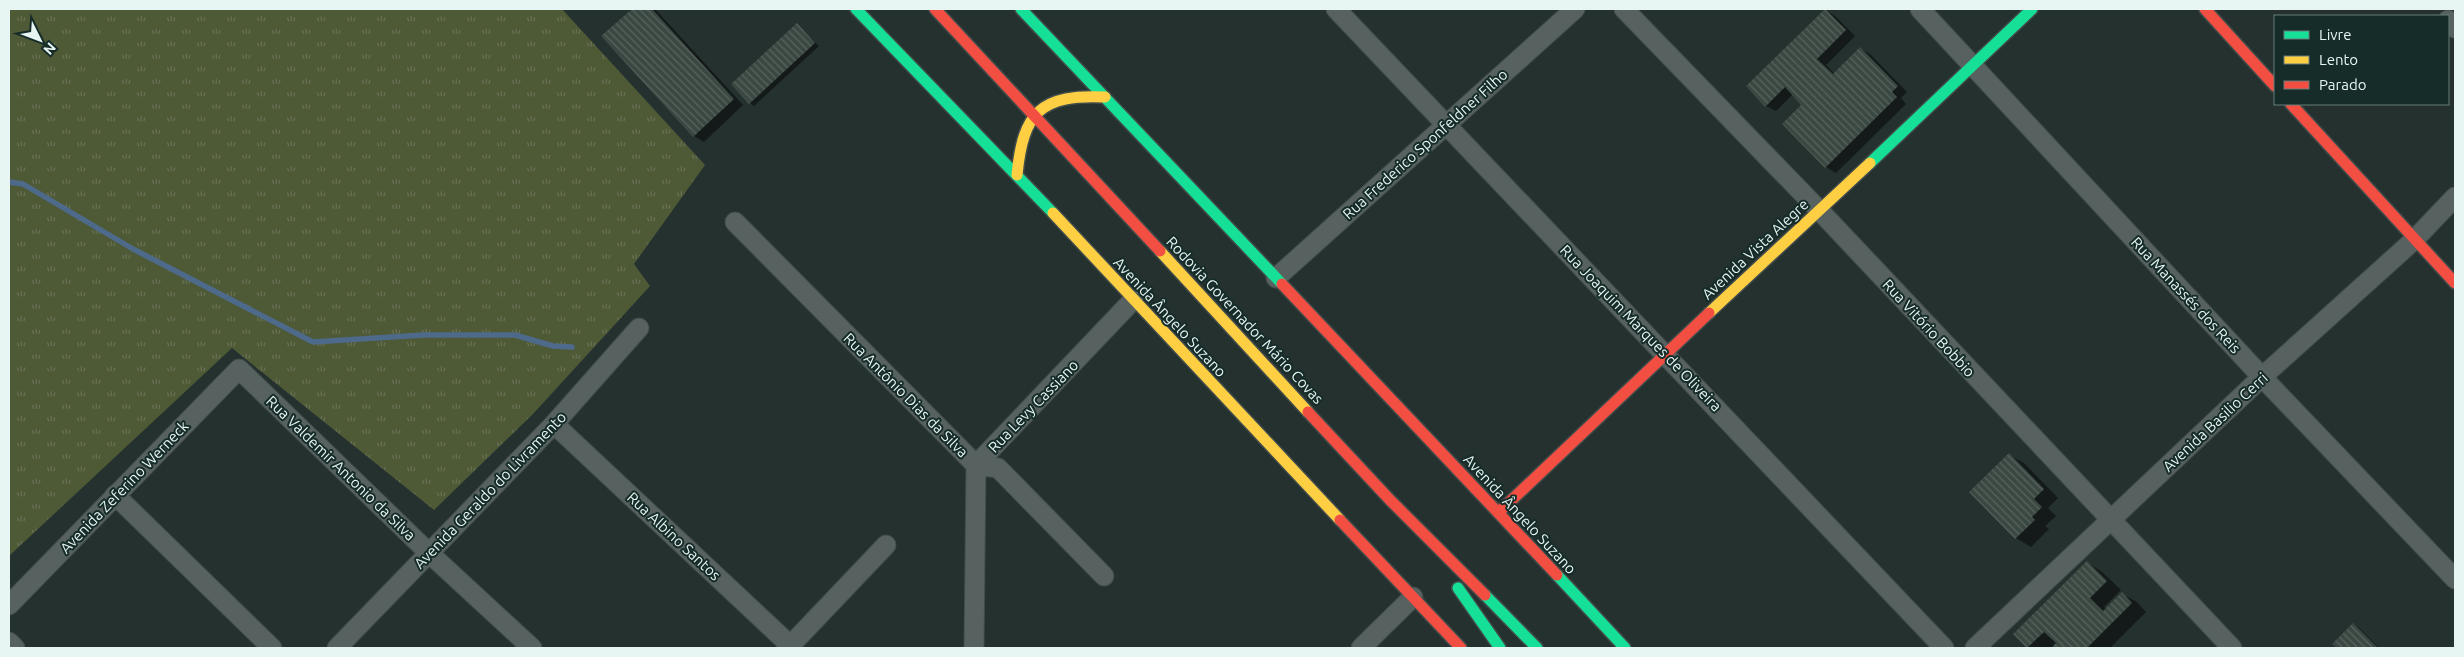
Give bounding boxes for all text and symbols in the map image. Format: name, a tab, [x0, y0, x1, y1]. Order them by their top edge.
north arrow	[15, 15, 65, 65]
legend	[2274, 15, 2449, 105]
text: Livre	[2319, 26, 2352, 43]
text: N	[40, 39, 59, 58]
text: Lento	[2319, 51, 2358, 68]
street label: Rua Frederico Sponfeldner Filho	[1339, 66, 1511, 222]
text: Parado	[2319, 76, 2366, 93]
street label: Avenida Vista Alegre	[1698, 195, 1812, 303]
street label: Rodovia Governador Mário Covas	[1163, 233, 1327, 407]
street label: Rua Manassés dos Reis	[2128, 233, 2244, 357]
street label: Rua Joaquim Marques de Oliveira	[1557, 241, 1725, 415]
street label: Avenida Ângelo Suzano	[1110, 254, 1230, 380]
street label: Rua Vitório Bobbio	[1879, 276, 1979, 380]
street label: Rua Antônio Dias da Silva	[840, 329, 972, 461]
street label: Rua Levy Cassiano	[985, 356, 1081, 456]
street label: Avenida Basilio Cerri	[2159, 369, 2271, 475]
street label: Rua Valdemir Antonio da Silva	[263, 392, 419, 544]
street label: Avenida Geraldo do Livramento	[411, 408, 569, 572]
street label: Avenida Zeferino Werneck	[56, 417, 192, 557]
street label: Avenida Ângelo Suzano	[1460, 451, 1580, 577]
street label: Rua Albino Santos	[624, 488, 724, 584]

